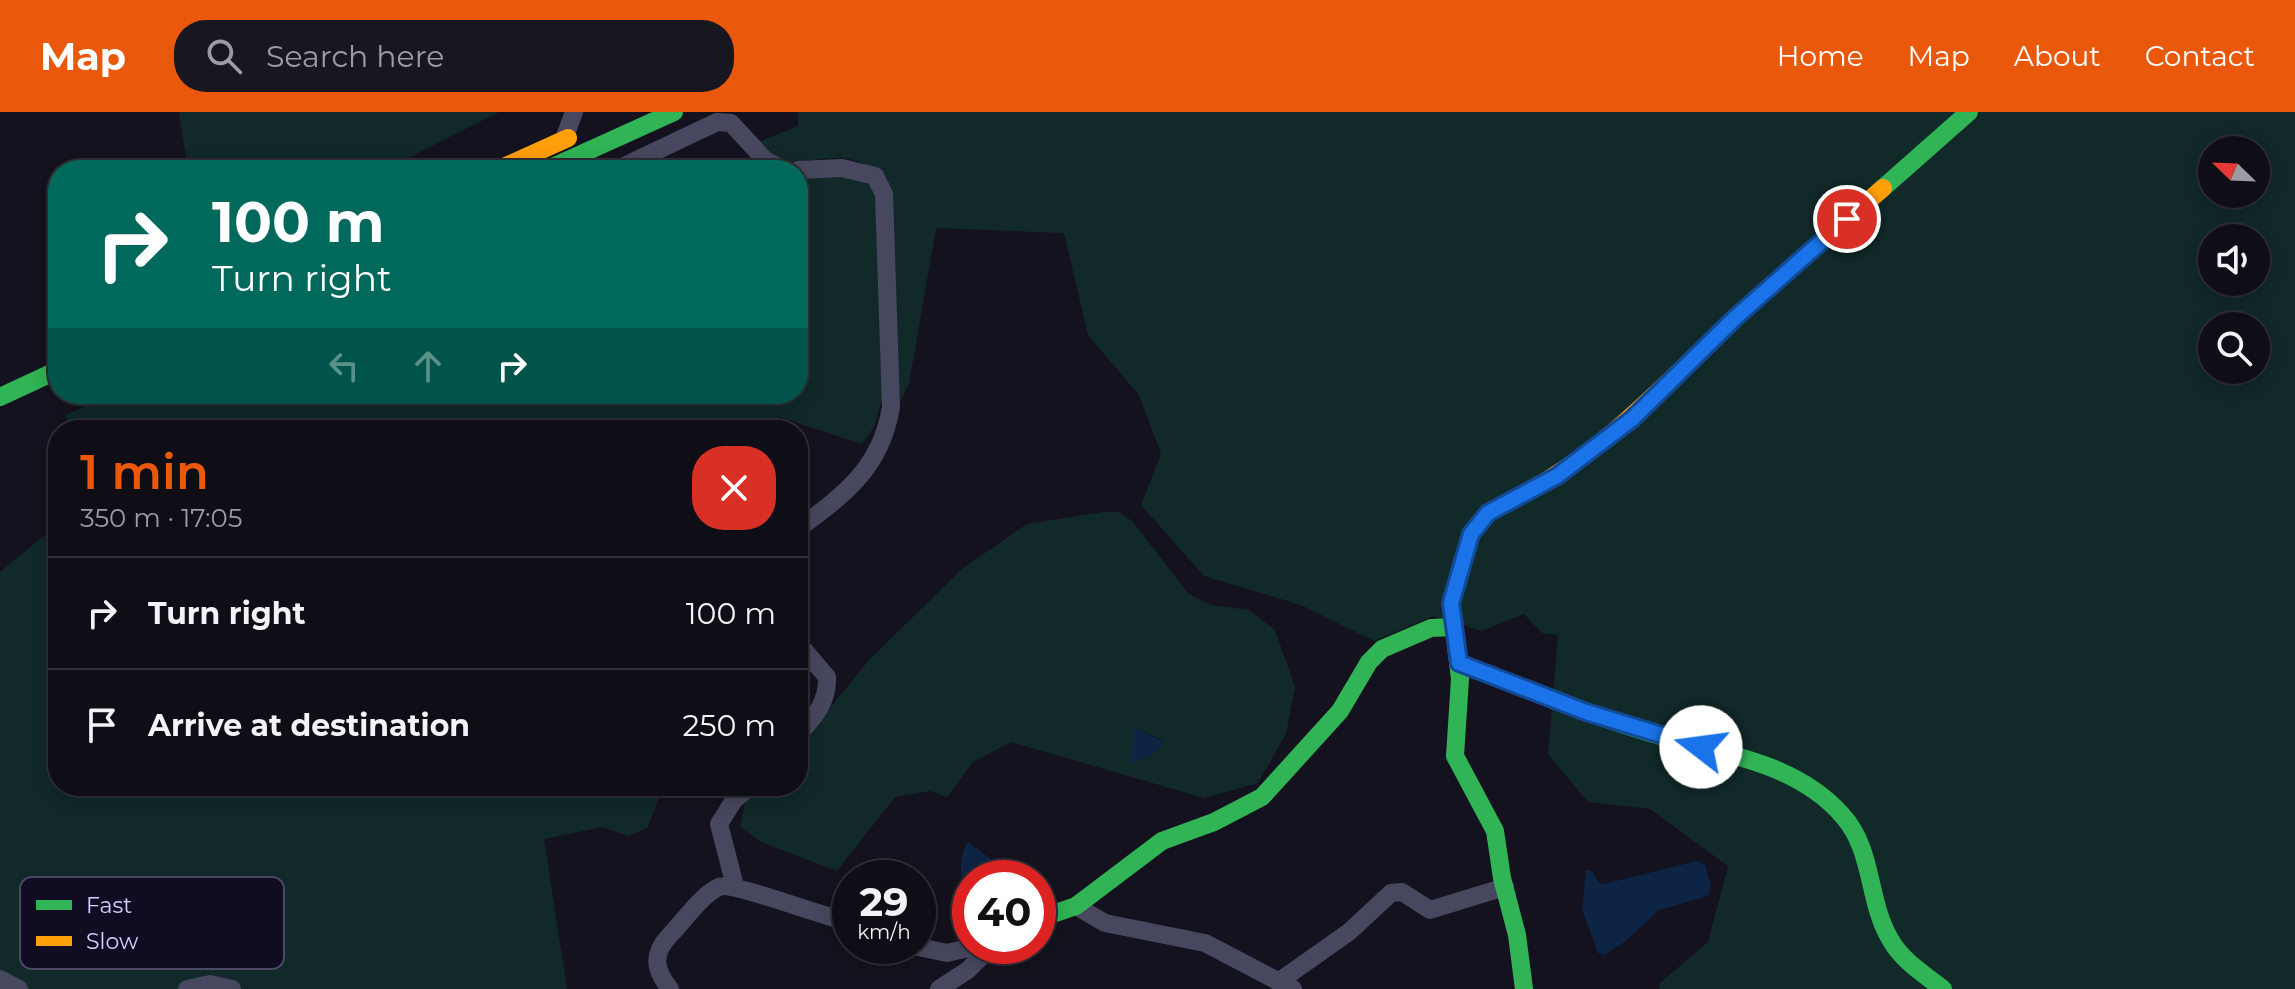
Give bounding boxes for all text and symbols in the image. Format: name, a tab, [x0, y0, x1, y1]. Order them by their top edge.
search box	[174, 20, 734, 92]
text: Map	[40, 33, 126, 80]
icon: search	[202, 34, 246, 78]
text: Search here	[266, 38, 444, 75]
text: Home	[1777, 39, 1864, 73]
text: Map	[1908, 39, 1970, 73]
text: About	[2014, 39, 2101, 73]
text: Contact	[2145, 39, 2255, 73]
north arrow	[2198, 136, 2270, 208]
map controls	[2198, 136, 2270, 384]
pin	[1813, 185, 1881, 253]
text: 100 m	[212, 188, 385, 256]
icon: right	[80, 192, 184, 296]
icon: arrive	[1825, 197, 1869, 241]
button: sound	[2198, 224, 2270, 296]
text: Turn right	[212, 256, 392, 300]
button: search	[2198, 312, 2270, 384]
icon: left	[322, 344, 366, 388]
icon: ahead	[406, 344, 450, 388]
icon: right	[490, 344, 534, 388]
text: 1 min	[80, 443, 209, 501]
button: close	[692, 446, 776, 530]
text: 350 m · 17:05	[80, 502, 243, 534]
icon: right	[80, 591, 124, 635]
text: Turn right	[148, 595, 305, 632]
text: 100 m	[686, 595, 776, 632]
icon: arrive	[80, 703, 124, 747]
position arrow	[1659, 705, 1743, 789]
text: Arrive at destination	[148, 707, 470, 744]
text: 250 m	[682, 707, 776, 744]
speed limit sign: 40	[952, 860, 1056, 964]
legend	[20, 877, 284, 969]
text: 29	[859, 877, 909, 926]
text: Fast	[86, 892, 132, 919]
text: km/h	[857, 920, 911, 944]
text: Slow	[86, 928, 139, 955]

